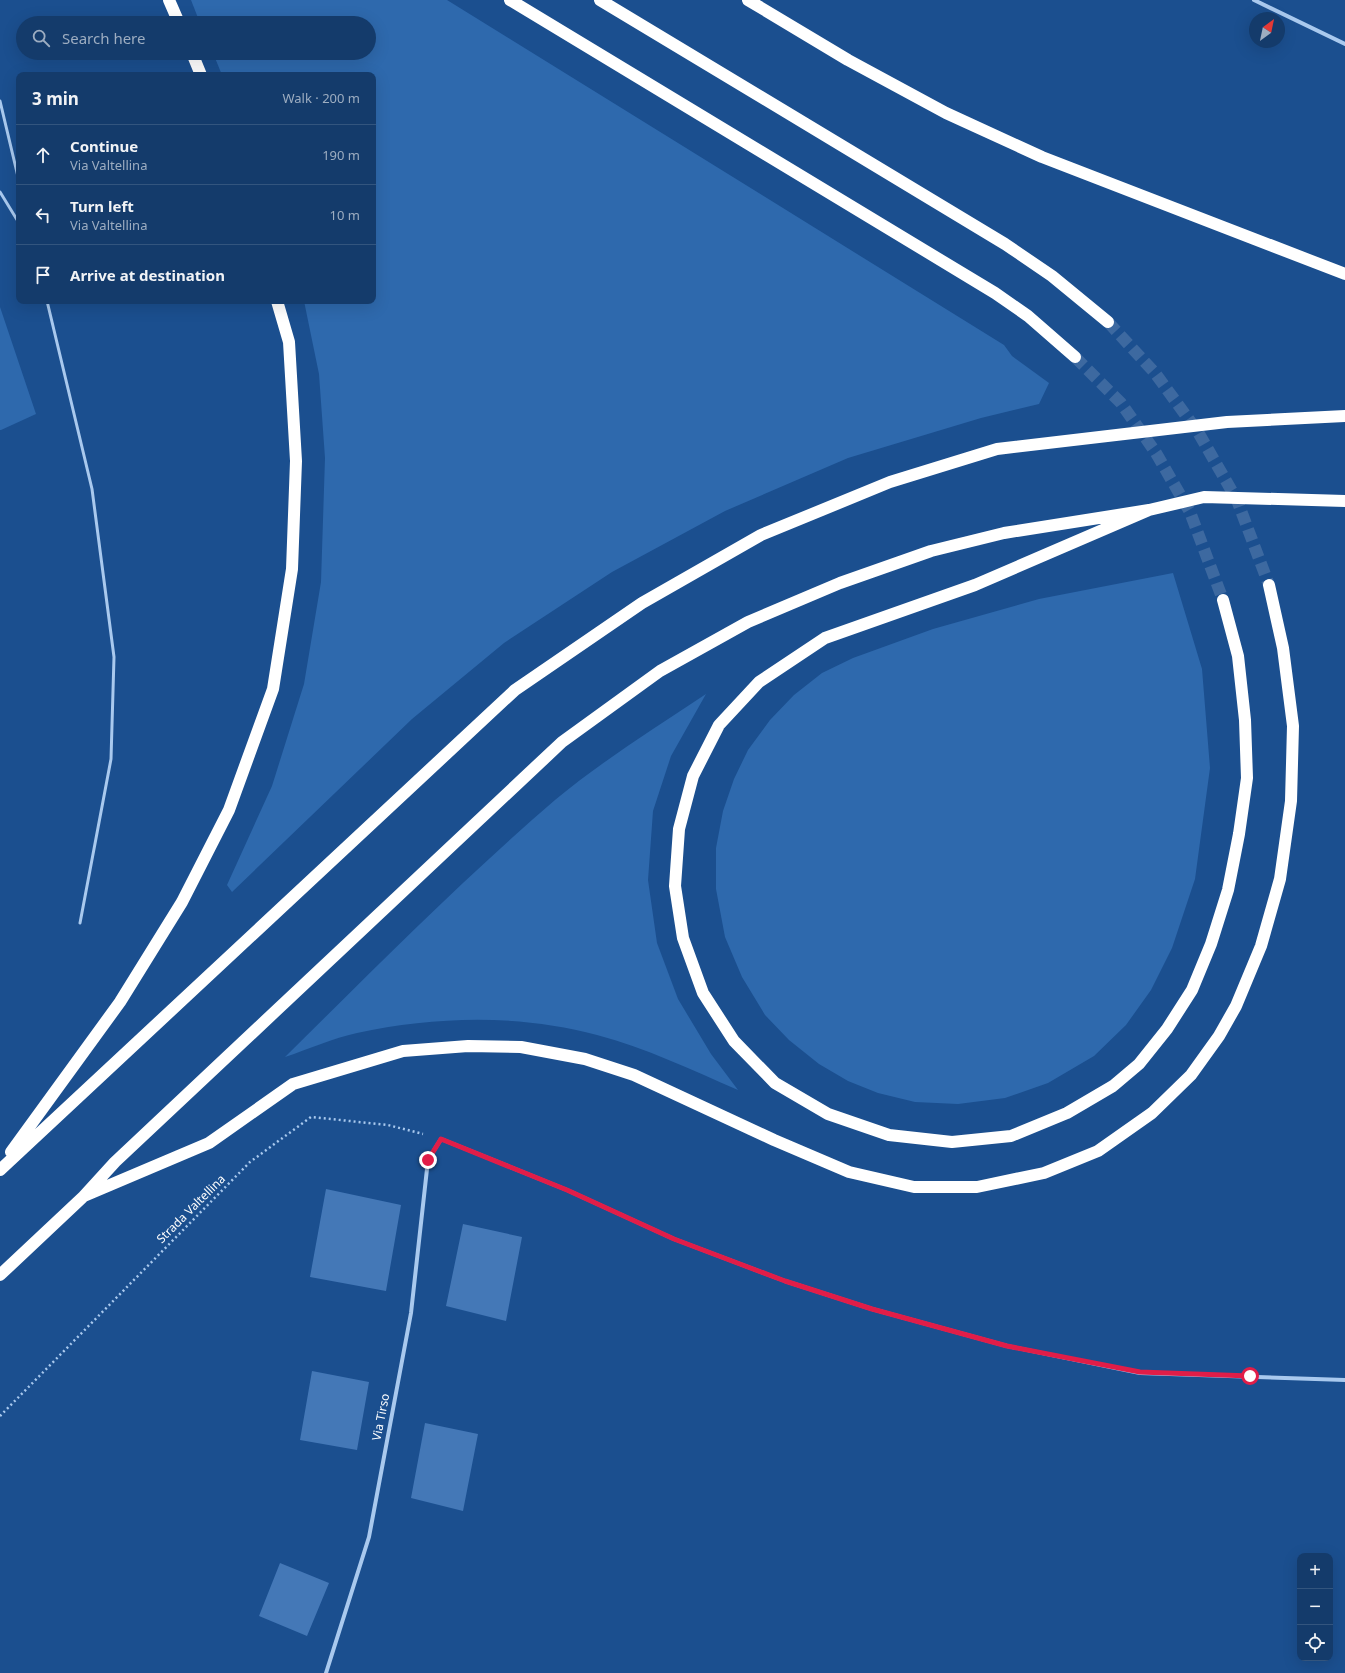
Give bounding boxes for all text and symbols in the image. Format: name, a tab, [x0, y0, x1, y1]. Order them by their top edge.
north arrow	[1249, 12, 1285, 48]
search box	[16, 16, 376, 60]
icon: search	[30, 27, 52, 49]
text: Search here	[62, 28, 145, 48]
text: 3 min	[32, 87, 79, 110]
text: Walk · 200 m	[282, 89, 360, 107]
text: Continue	[70, 136, 138, 156]
icon: ahead	[32, 144, 54, 166]
text: 190 m	[322, 146, 360, 164]
text: Via Valtellina	[70, 156, 147, 174]
text: Turn left	[70, 196, 134, 216]
icon: left	[32, 204, 54, 226]
text: 10 m	[330, 206, 360, 224]
text: Via Valtellina	[70, 216, 147, 234]
icon: arrive	[32, 264, 54, 286]
text: Arrive at destination	[70, 265, 225, 285]
route end	[419, 1151, 437, 1169]
street label: Strada Valtellina	[152, 1170, 229, 1247]
route start	[1241, 1367, 1259, 1385]
street label: Via Tirso	[368, 1392, 393, 1442]
map controls	[1297, 1553, 1333, 1661]
button: +	[1297, 1553, 1333, 1589]
button: −	[1297, 1589, 1333, 1625]
button: locate	[1297, 1625, 1333, 1661]

